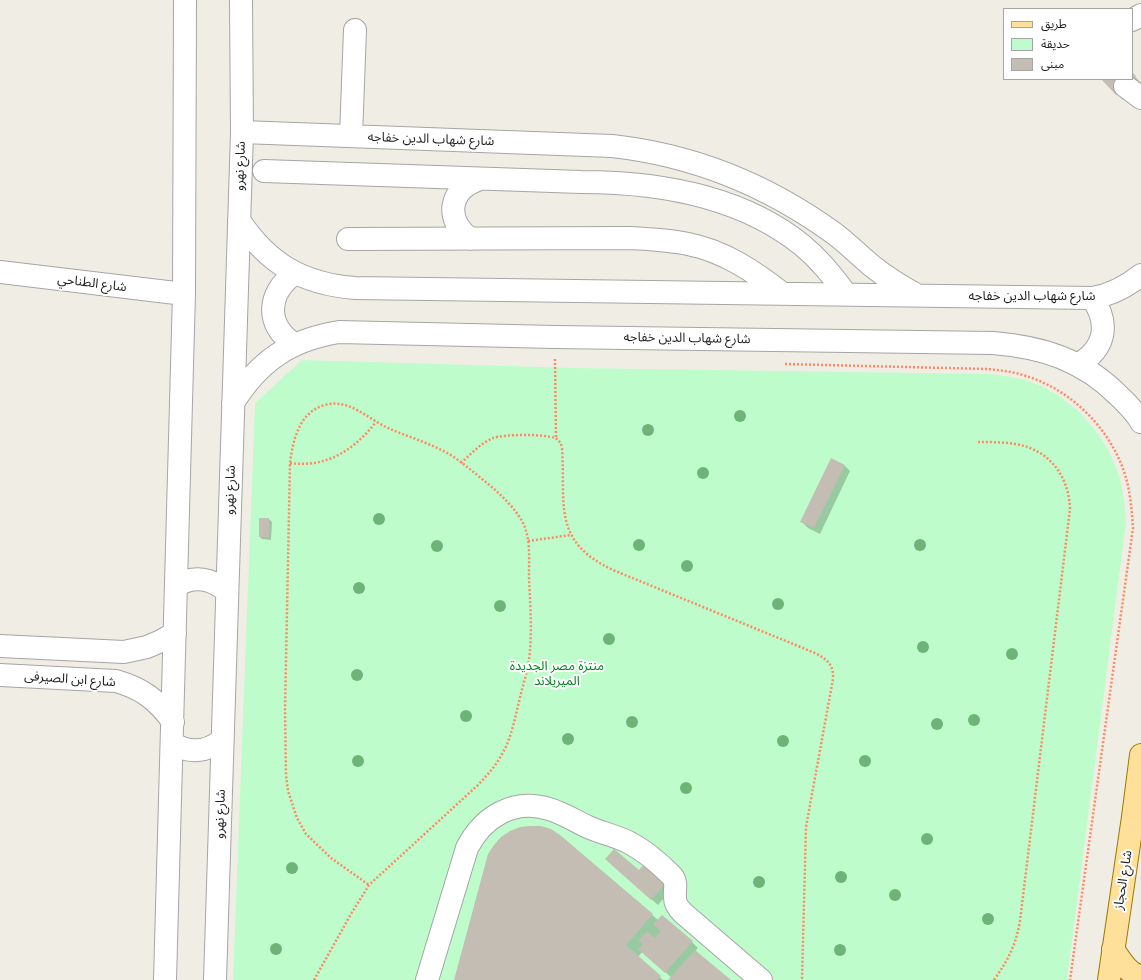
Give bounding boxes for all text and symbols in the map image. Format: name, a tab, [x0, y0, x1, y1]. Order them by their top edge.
legend	[1003, 8, 1133, 80]
text: طريق	[1041, 17, 1067, 31]
text: حديقة	[1041, 37, 1070, 51]
text: مبنى	[1041, 57, 1064, 71]
street label: شارع شهاب الدين خفاجه	[367, 129, 495, 149]
street label: شارع نهرو	[231, 141, 249, 191]
street label: شارع الطناحي	[56, 271, 128, 295]
street label: شارع شهاب الدين خفاجه	[969, 288, 1095, 304]
street label: شارع شهاب الدين خفاجه	[623, 329, 751, 347]
street label: شارع نهرو	[221, 465, 239, 515]
park label: منتزة مصر الجديدة الميريلاند	[510, 658, 604, 689]
street label: شارع ابن الصيرفى	[24, 668, 116, 690]
street label: شارع نهرو	[211, 789, 229, 839]
street label: شارع الحجاز	[1111, 849, 1135, 911]

